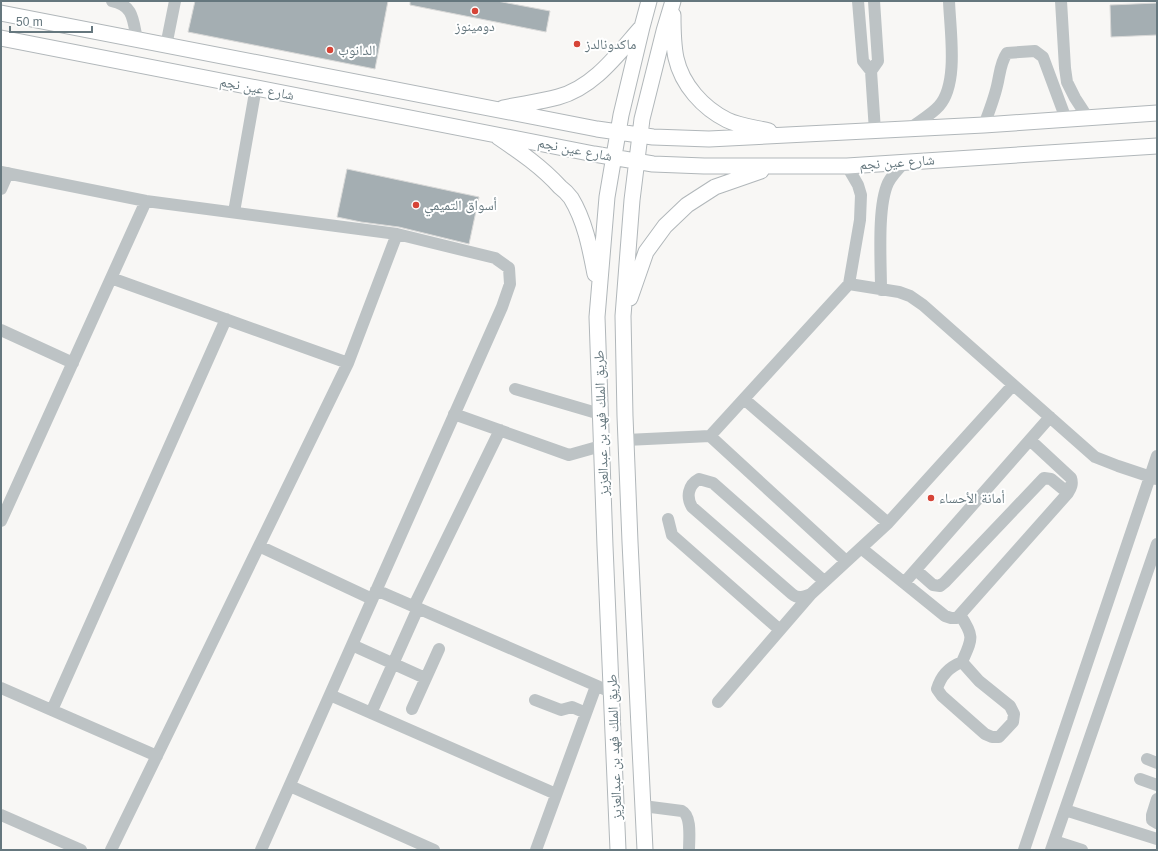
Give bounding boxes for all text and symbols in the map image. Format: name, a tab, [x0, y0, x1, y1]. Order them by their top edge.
marker: دومينوز	[470, 6, 480, 16]
scale bar	[10, 8, 92, 34]
text: 50 m	[16, 15, 43, 29]
place label: دومينوز	[454, 18, 495, 35]
place label: ماكدونالدز	[584, 36, 636, 53]
marker: ماكدونالدز	[572, 39, 582, 49]
place label: الدانوب	[338, 42, 375, 59]
marker: الدانوب	[325, 45, 335, 55]
street label: شارع عين نجم	[218, 73, 295, 105]
street label: شارع عين نجم	[536, 134, 613, 166]
street label: شارع عين نجم	[859, 151, 935, 175]
place label: أسواق التميمي	[424, 197, 497, 217]
marker: أسواق التميمي	[411, 200, 421, 210]
street label: طريق الملك فهد بن عبدالعزيز	[590, 350, 614, 497]
place label: أمانة الأحساء	[939, 490, 1005, 506]
marker: أمانة الأحساء	[926, 493, 936, 503]
street label: طريق الملك فهد بن عبدالعزيز	[603, 674, 627, 821]

